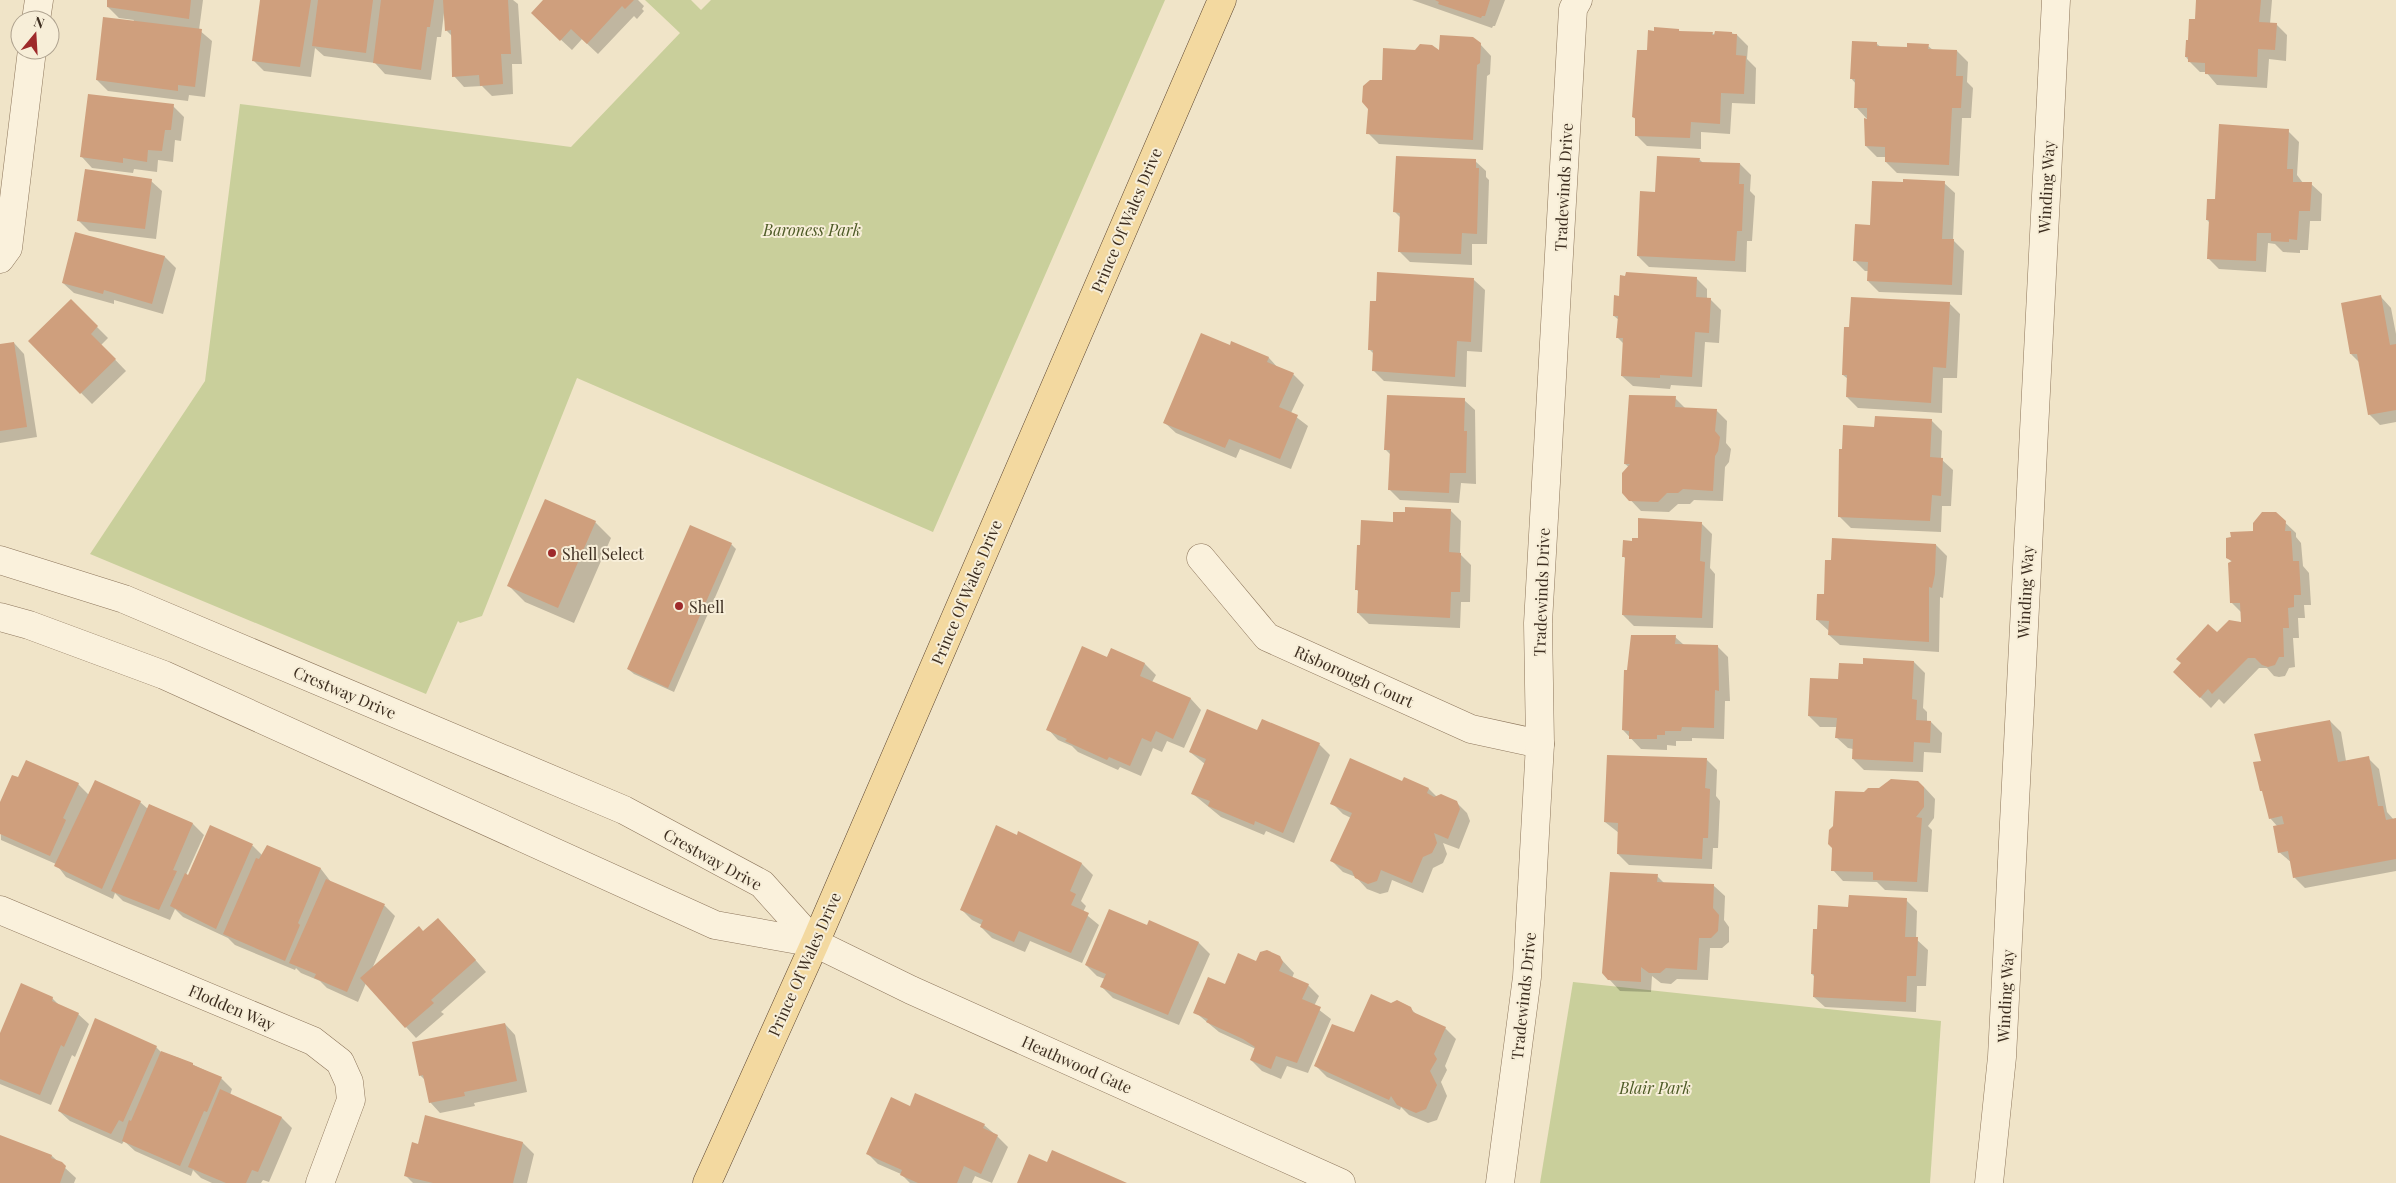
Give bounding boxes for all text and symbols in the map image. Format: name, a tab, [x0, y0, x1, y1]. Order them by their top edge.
north arrow	[10, 10, 60, 60]
text: N	[31, 12, 47, 33]
street label: Tradewinds Drive	[1549, 122, 1577, 252]
street label: Winding Way	[2033, 140, 2059, 235]
street label: Prince Of Wales Drive	[1086, 144, 1166, 296]
park label: Baroness Park	[762, 219, 861, 240]
street label: Prince Of Wales Drive	[926, 516, 1006, 668]
street label: Tradewinds Drive	[1528, 527, 1554, 657]
place label: Shell Select	[562, 543, 644, 564]
street label: Winding Way	[2012, 545, 2038, 640]
marker: Shell Select	[546, 547, 558, 559]
place label: Shell	[689, 596, 725, 617]
marker: Shell	[673, 600, 685, 612]
street label: Risborough Court	[1291, 640, 1417, 712]
street label: Crestway Drive	[290, 661, 400, 723]
street label: Crestway Drive	[660, 823, 766, 895]
street label: Prince Of Wales Drive	[763, 889, 845, 1039]
street label: Tradewinds Drive	[1506, 931, 1540, 1061]
street label: Winding Way	[1992, 949, 2018, 1044]
street label: Flodden Way	[186, 979, 278, 1035]
street label: Heathwood Gate	[1019, 1030, 1135, 1098]
park label: Blair Park	[1618, 1077, 1691, 1098]

